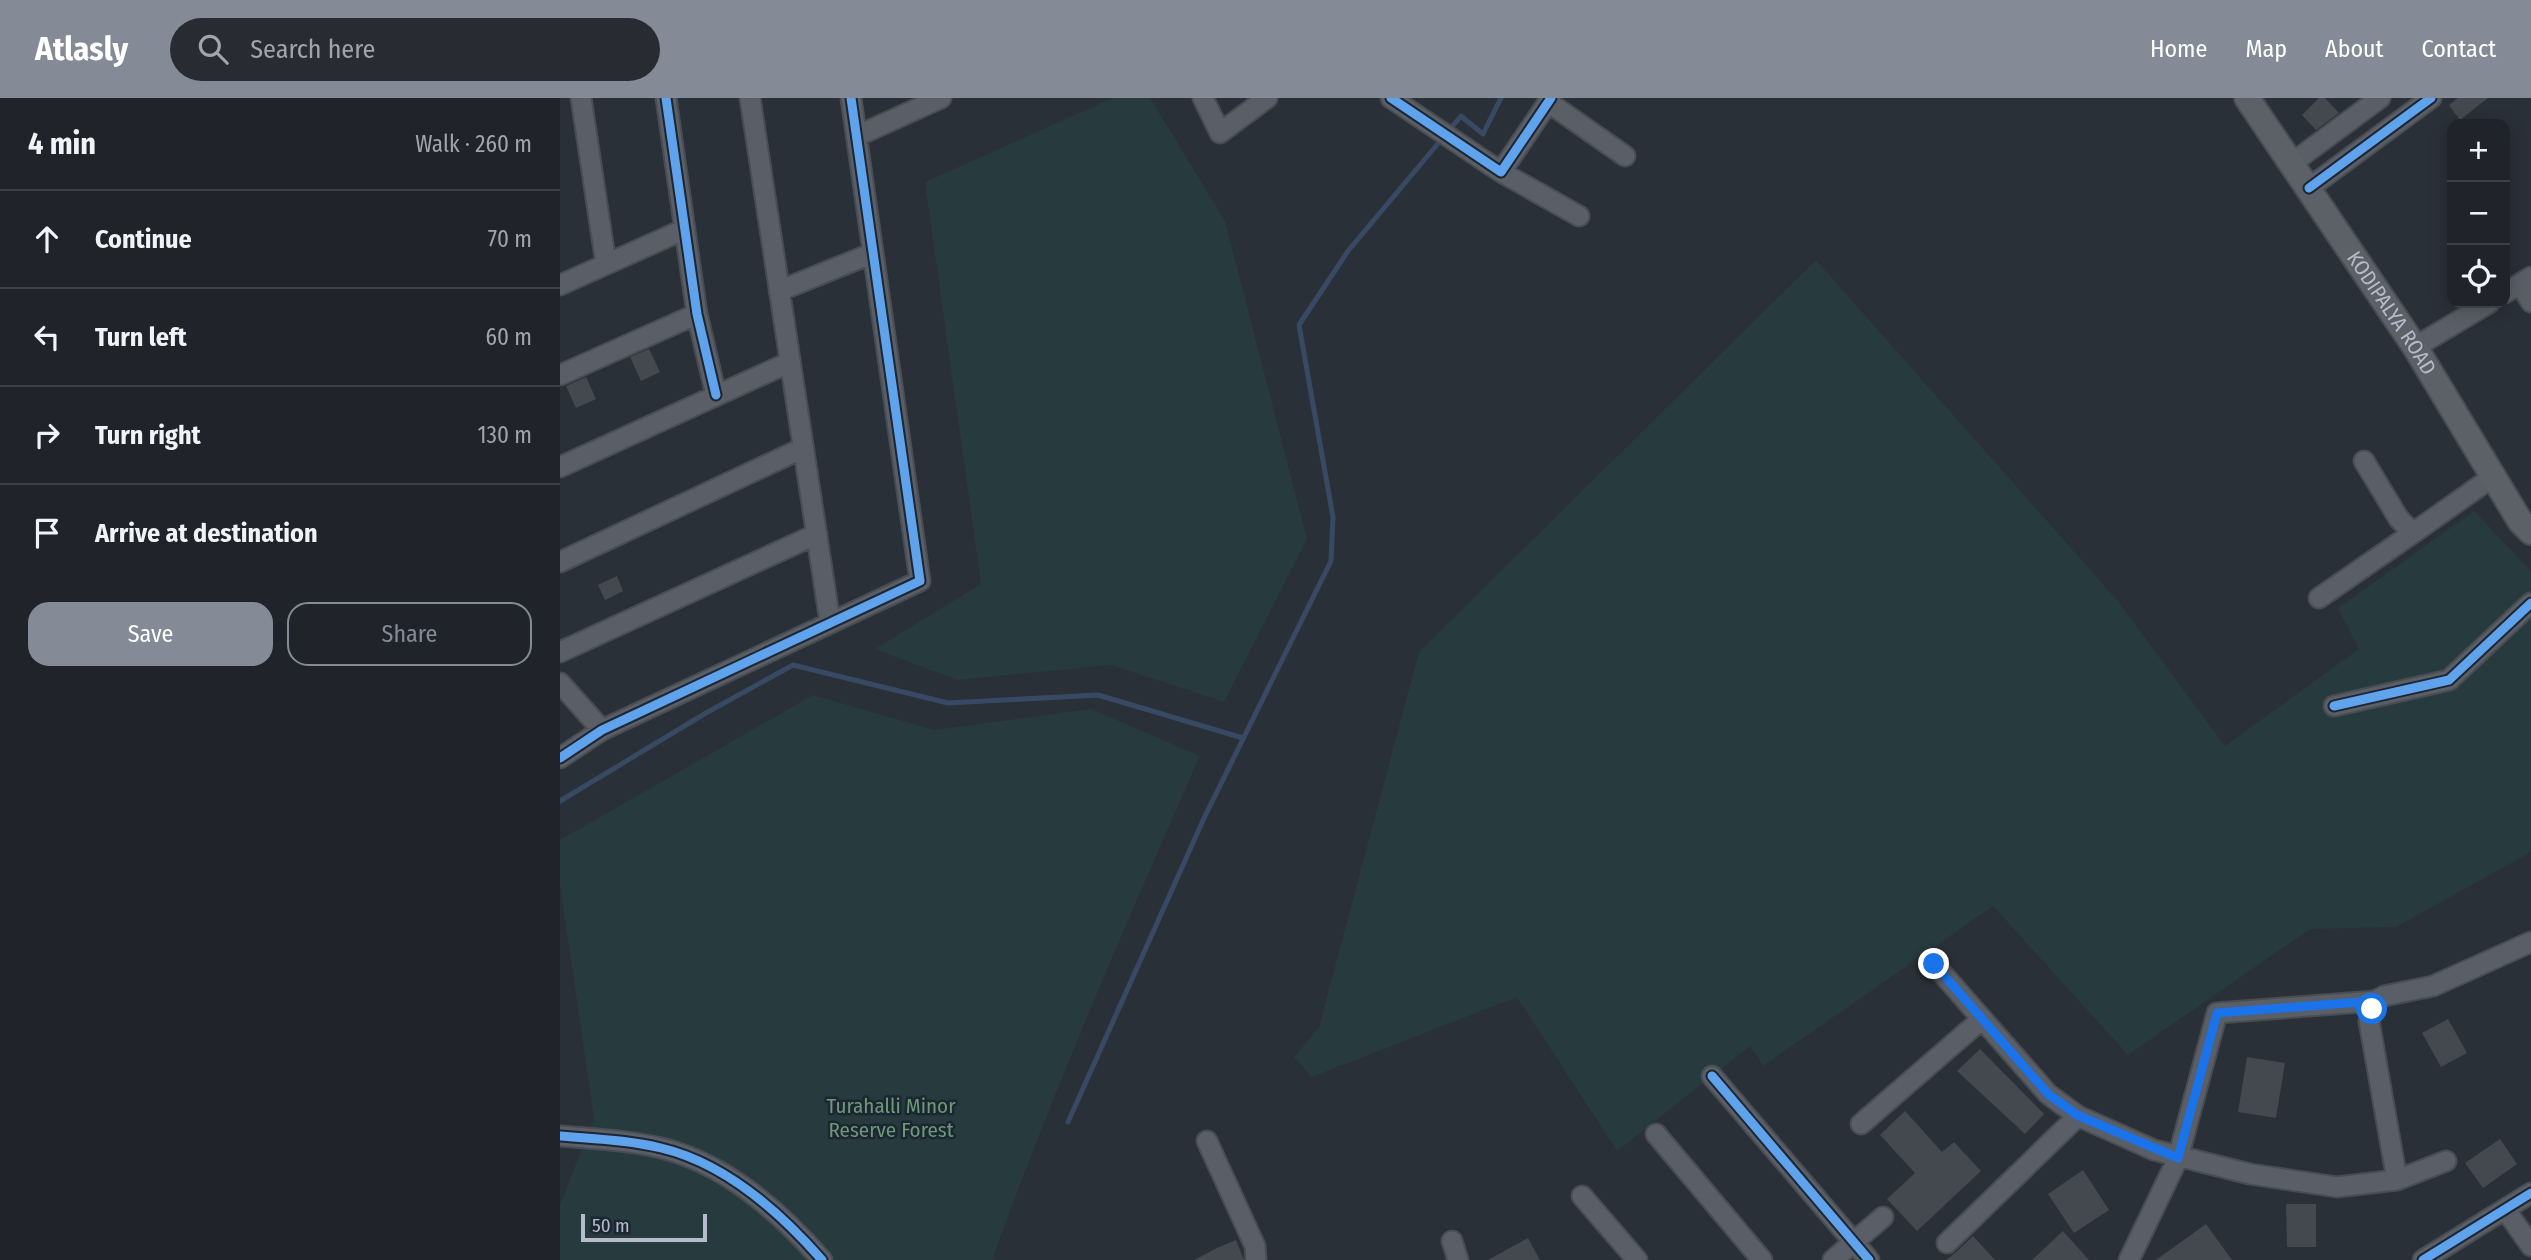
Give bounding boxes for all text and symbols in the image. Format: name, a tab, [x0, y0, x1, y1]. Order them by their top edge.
search box	[170, 18, 660, 81]
text: Atlasly	[35, 29, 128, 69]
icon: search	[194, 30, 232, 68]
text: Search here	[250, 34, 375, 65]
text: Home	[2150, 35, 2207, 63]
text: Map	[2245, 35, 2287, 63]
text: About	[2325, 35, 2383, 63]
text: Contact	[2421, 35, 2496, 63]
map controls	[2447, 119, 2510, 308]
button: +	[2447, 119, 2510, 182]
text: 4 min	[28, 126, 96, 162]
text: Walk · 260 m	[415, 130, 532, 158]
button: −	[2447, 182, 2510, 245]
icon: ahead	[28, 220, 66, 258]
text: Continue	[95, 224, 192, 255]
text: 70 m	[488, 225, 532, 253]
button: locate	[2447, 245, 2510, 308]
street label: KODIPALYA ROAD	[2341, 246, 2442, 379]
icon: left	[28, 318, 66, 356]
text: Turn left	[95, 322, 187, 353]
text: 60 m	[486, 323, 532, 351]
icon: right	[28, 416, 66, 454]
text: Turn right	[95, 420, 201, 451]
text: 130 m	[478, 421, 532, 449]
icon: arrive	[28, 514, 66, 552]
text: Arrive at destination	[95, 518, 318, 549]
button: Save	[28, 602, 273, 666]
button: Share	[287, 602, 532, 666]
route end	[1918, 948, 1949, 979]
route start	[2356, 993, 2387, 1024]
park label: Turahalli Minor Reserve Forest	[827, 1093, 956, 1143]
scale bar	[581, 1211, 707, 1243]
text: 50 m	[592, 1214, 630, 1237]

